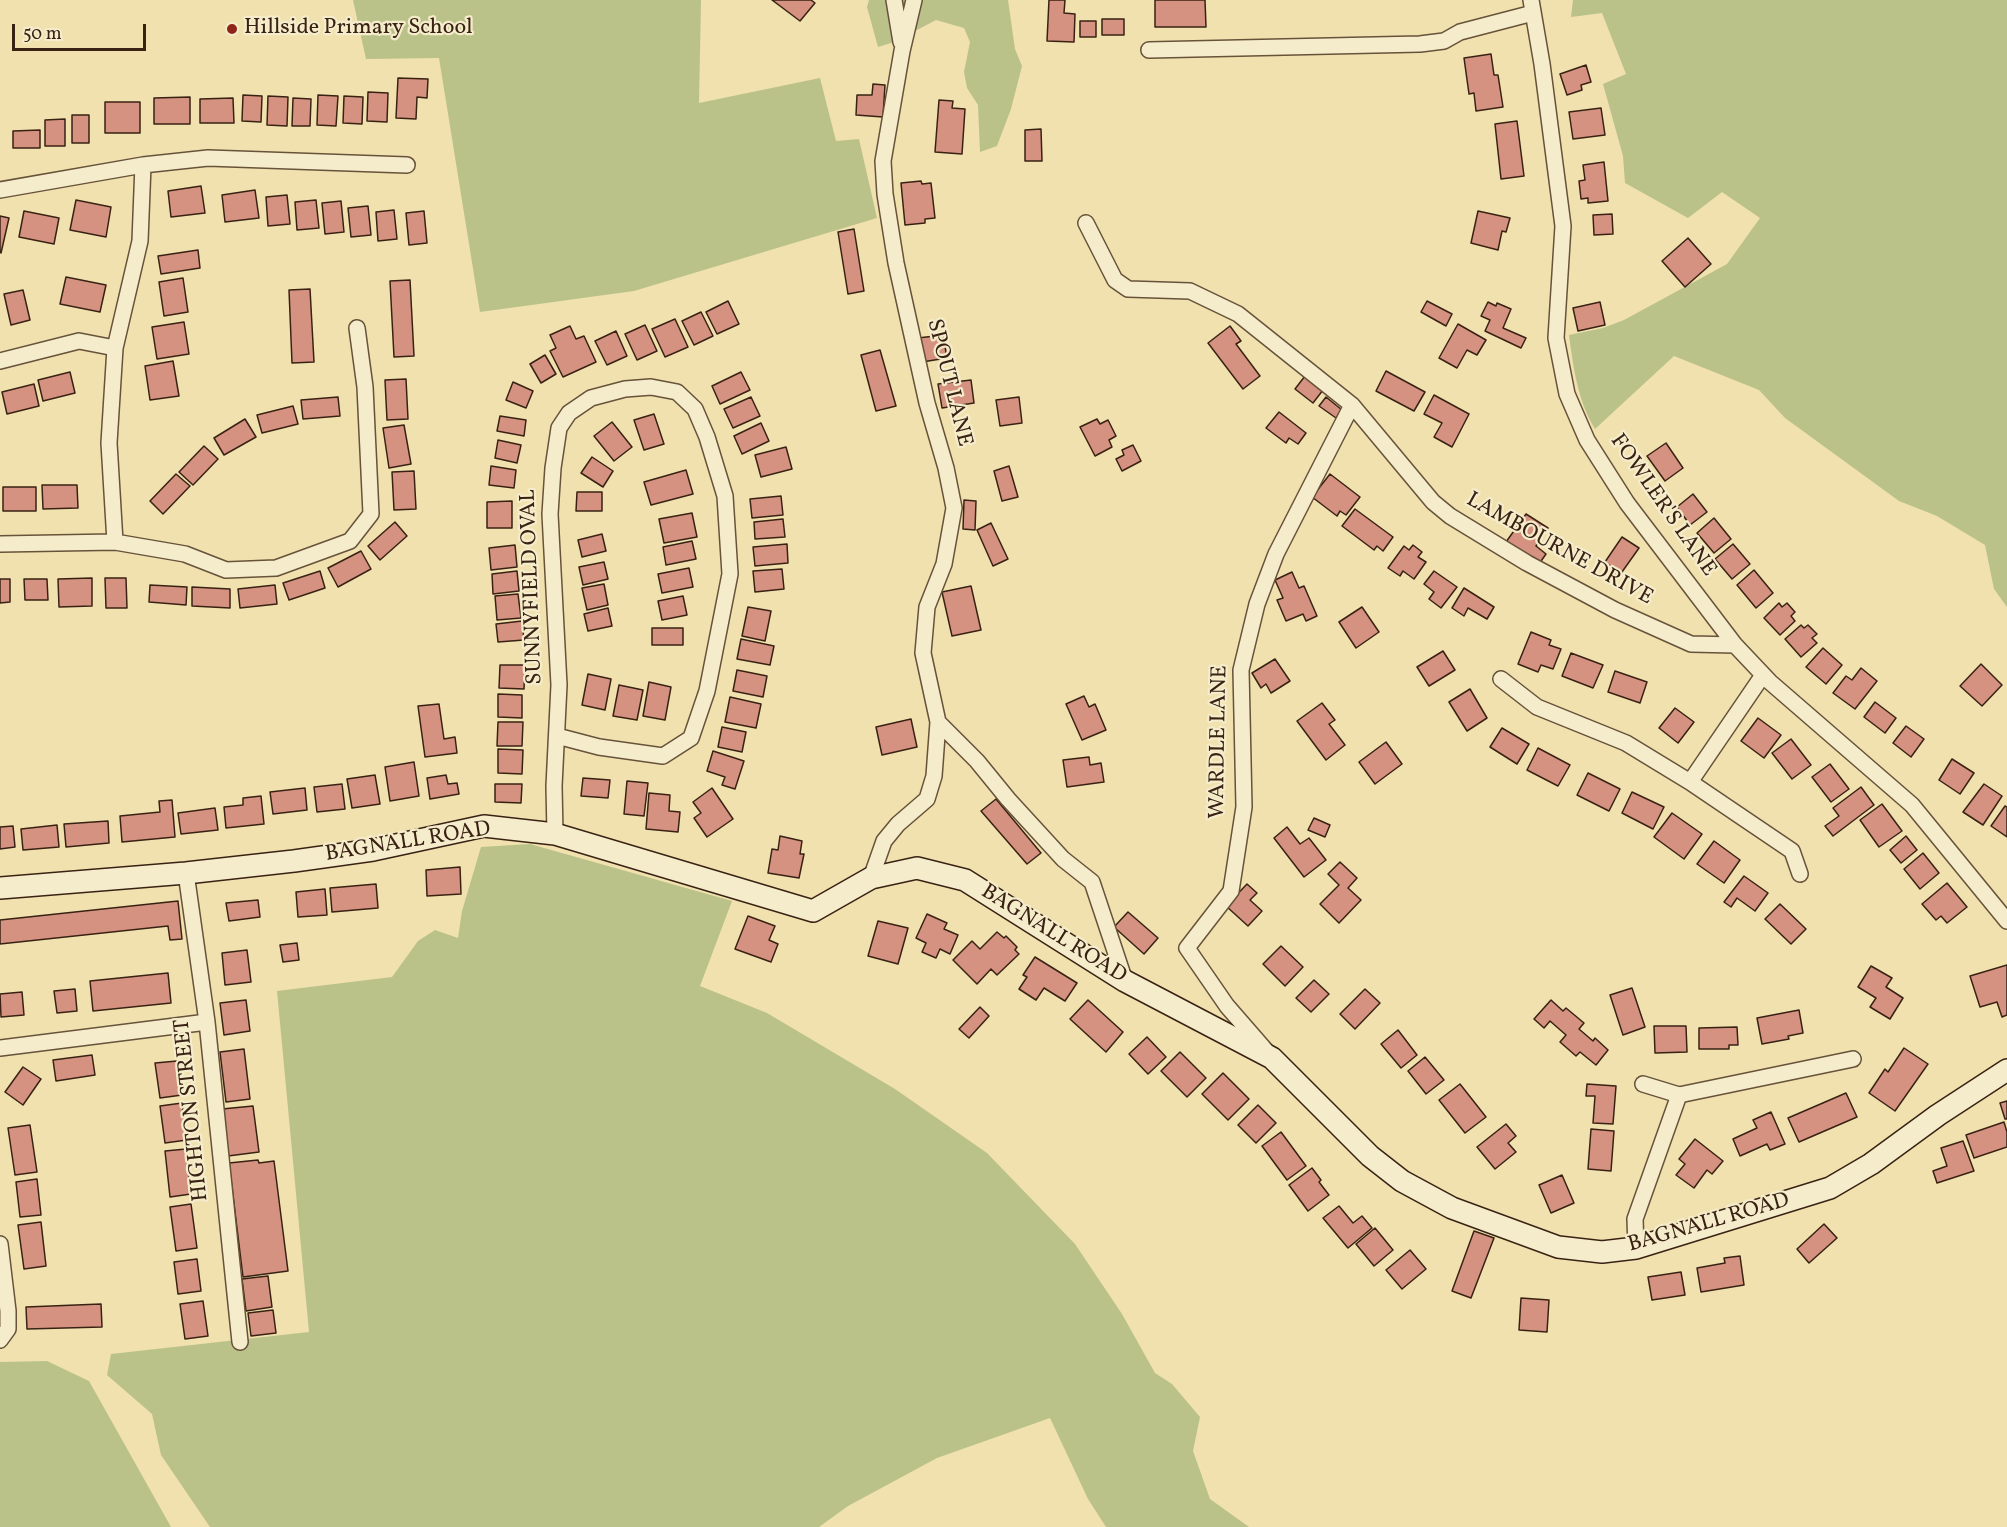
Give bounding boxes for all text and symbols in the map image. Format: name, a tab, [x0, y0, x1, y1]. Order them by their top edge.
scale bar	[15, 12, 148, 50]
place label: Hillside Primary School	[244, 16, 472, 42]
text: 50 m	[23, 22, 62, 47]
marker: Hillside Primary School	[225, 22, 239, 36]
street label: SPOUT LANE	[919, 317, 977, 449]
street label: FOWLER'S LANE	[1603, 430, 1721, 582]
street label: LAMBOURNE DRIVE	[1461, 488, 1657, 612]
street label: SUNNYFIELD OVAL	[516, 489, 550, 685]
street label: WARDLE LANE	[1205, 665, 1235, 819]
street label: BAGNALL ROAD	[324, 817, 492, 869]
street label: BAGNALL ROAD	[975, 880, 1131, 990]
street label: HIGHTON STREET	[170, 1017, 216, 1203]
street label: BAGNALL ROAD	[1625, 1188, 1793, 1260]

